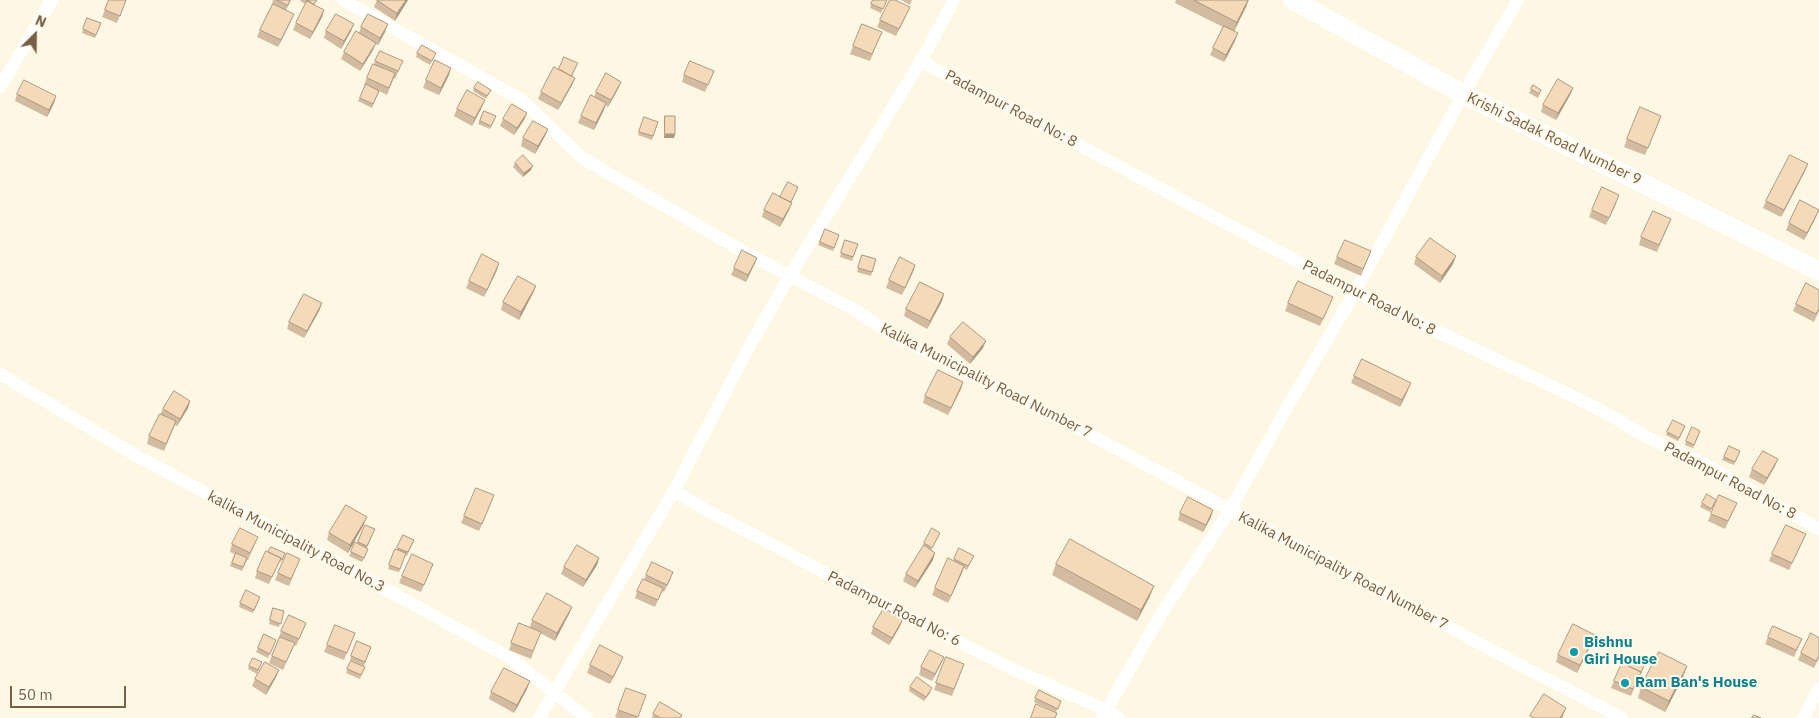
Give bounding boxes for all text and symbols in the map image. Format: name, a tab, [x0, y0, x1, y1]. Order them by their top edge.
north arrow	[10, 10, 60, 60]
text: N	[33, 11, 49, 31]
street label: Padampur Road No: 8	[942, 67, 1080, 151]
street label: Krishi Sadak Road Number 9	[1464, 89, 1644, 189]
street label: Padampur Road No: 8	[1299, 257, 1439, 339]
street label: Kalika Municipality Road Number 7	[877, 320, 1095, 442]
street label: Padampur Road No: 8	[1661, 439, 1799, 523]
street label: kalika Municipality Road No.3	[204, 488, 388, 596]
street label: Kalika Municipality Road Number 7	[1235, 508, 1451, 634]
street label: Padampur Road No: 6	[824, 568, 964, 650]
place label: Bishnu Giri House	[1584, 634, 1657, 669]
marker: Bishnu Giri House	[1568, 646, 1580, 658]
place label: Ram Ban's House	[1635, 674, 1757, 692]
scale bar	[12, 676, 129, 708]
marker: Ram Ban's House	[1619, 677, 1631, 689]
text: 50 m	[18, 685, 53, 704]

